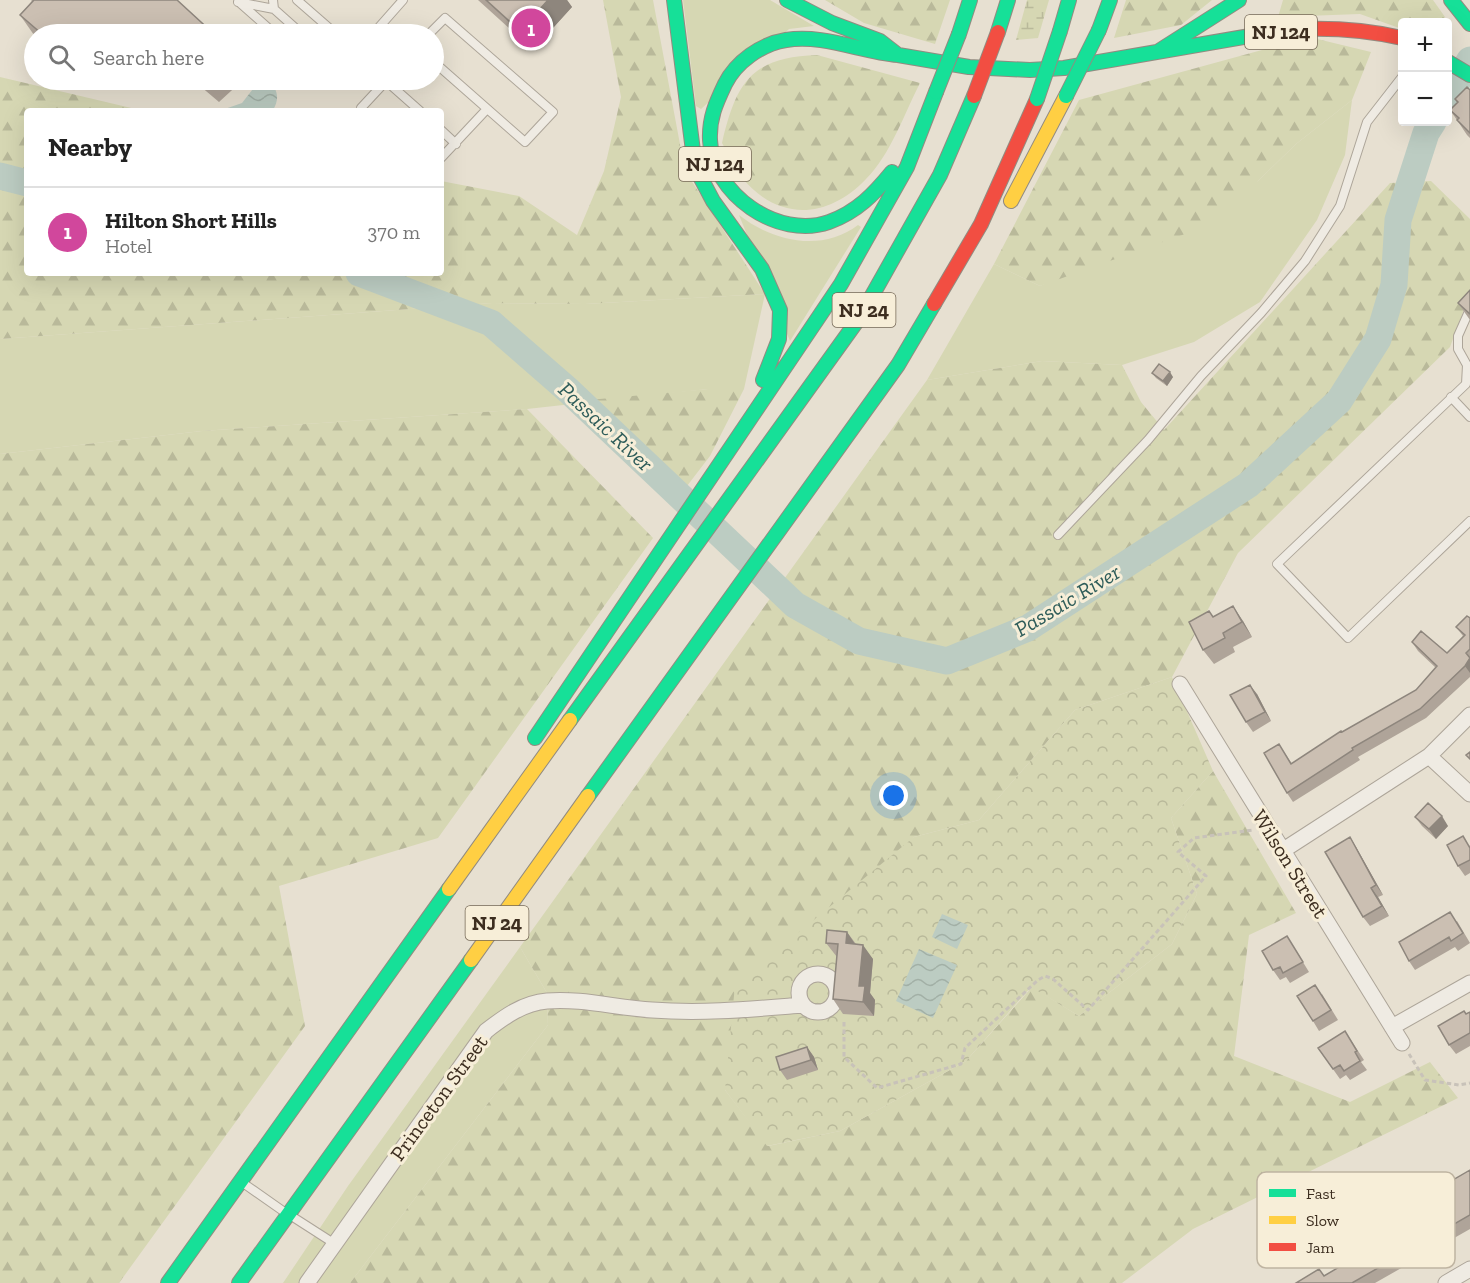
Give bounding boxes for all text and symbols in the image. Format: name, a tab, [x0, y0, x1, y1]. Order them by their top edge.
pin: 1	[512, 6, 550, 51]
road number: NJ 124	[1245, 15, 1317, 49]
map controls	[1398, 18, 1452, 126]
button: +	[1398, 18, 1452, 72]
search box	[24, 24, 444, 90]
icon: search	[45, 41, 78, 74]
text: Search here	[93, 44, 204, 71]
button: −	[1398, 72, 1452, 126]
text: Nearby	[48, 131, 132, 163]
road number: NJ 124	[679, 147, 751, 181]
text: Hilton Short Hills	[105, 207, 277, 234]
text: 1	[63, 220, 72, 244]
text: 370 m	[367, 220, 420, 244]
text: Hotel	[105, 234, 152, 258]
road number: NJ 24	[832, 293, 896, 327]
water label: Passaic River	[553, 376, 659, 477]
water label: Passaic River	[1009, 558, 1126, 643]
your location	[879, 781, 908, 810]
street label: Wilson Street	[1247, 805, 1334, 923]
road number: NJ 24	[466, 906, 528, 940]
street label: Princeton Street	[385, 1030, 493, 1165]
legend	[1257, 1172, 1455, 1268]
text: Fast	[1306, 1184, 1335, 1203]
text: Slow	[1306, 1211, 1340, 1230]
text: Jam	[1306, 1238, 1335, 1257]

